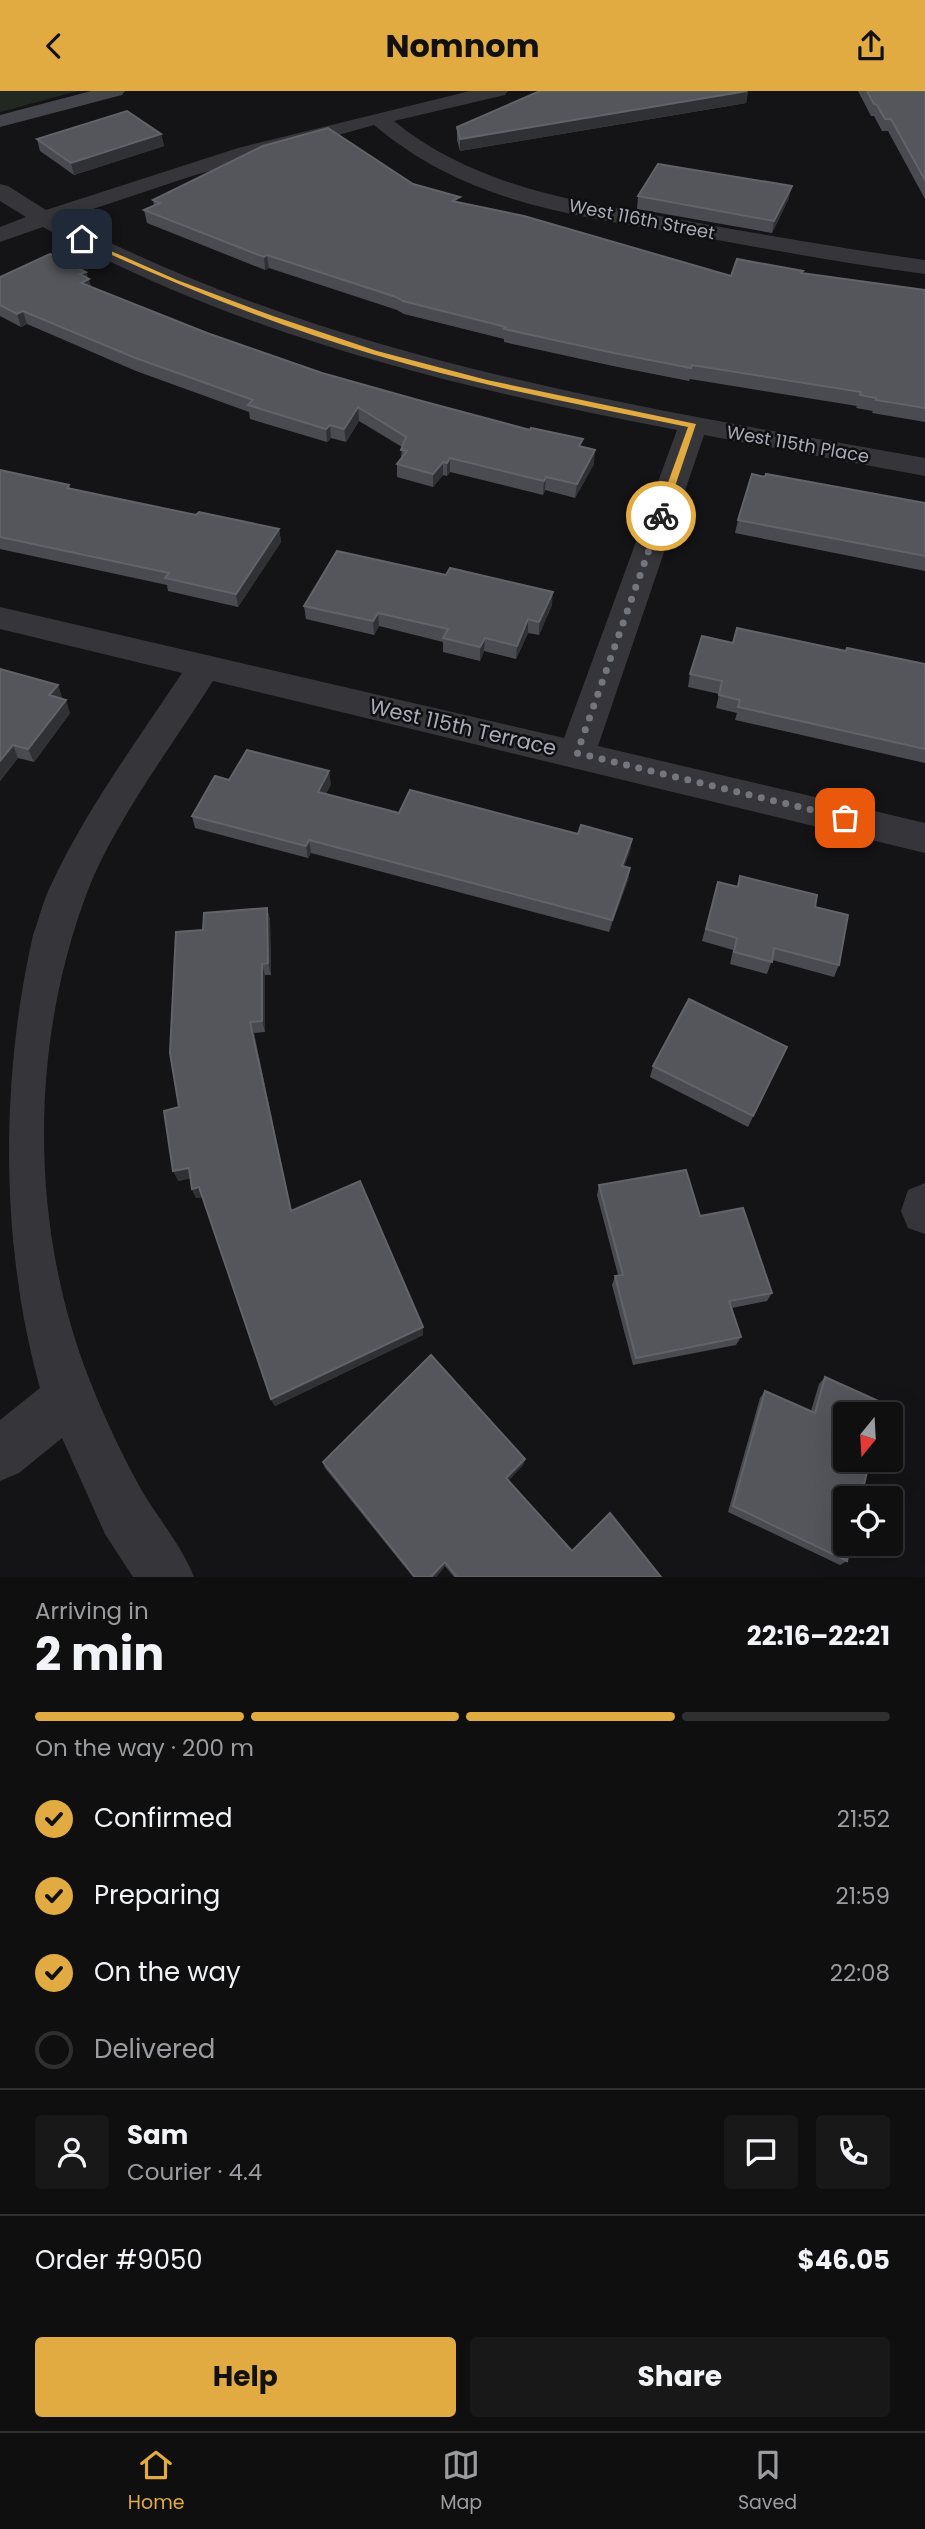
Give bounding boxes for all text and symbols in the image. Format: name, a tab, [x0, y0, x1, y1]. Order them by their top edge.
text: Nomnom	[385, 23, 540, 68]
icon: back	[35, 27, 73, 65]
icon: share	[852, 27, 890, 65]
street label: West 116th Street	[567, 193, 717, 245]
pin	[52, 209, 112, 269]
icon: home	[63, 220, 101, 258]
street label: West 115th Place	[725, 419, 871, 469]
courier	[626, 481, 696, 551]
icon: bike	[642, 497, 680, 535]
street label: West 115th Terrace	[367, 691, 559, 763]
pin	[815, 788, 875, 848]
icon: bag	[826, 799, 864, 837]
north arrow	[833, 1402, 903, 1472]
map controls	[833, 1402, 903, 1556]
button: locate	[833, 1486, 903, 1556]
text: Arriving in	[35, 1595, 149, 1627]
text: 22:16–22:21	[747, 1618, 890, 1654]
text: 2 min	[35, 1622, 164, 1686]
text: On the way · 200 m	[35, 1732, 254, 1764]
icon: check	[35, 1800, 73, 1838]
text: Confirmed	[94, 1800, 232, 1836]
text: 21:52	[837, 1803, 890, 1835]
icon: check	[35, 1877, 73, 1915]
text: Preparing	[94, 1877, 220, 1913]
text: 21:59	[836, 1880, 890, 1912]
icon: check	[35, 1954, 73, 1992]
text: On the way	[94, 1954, 241, 1990]
text: 22:08	[830, 1957, 890, 1989]
text: Delivered	[94, 2031, 215, 2067]
button: person	[35, 2115, 109, 2189]
button: chat	[724, 2115, 798, 2189]
button: phone	[816, 2115, 890, 2189]
text: Sam	[127, 2117, 188, 2153]
text: Courier · 4.4	[127, 2156, 262, 2188]
text: Order #9050	[35, 2242, 203, 2278]
text: $46.05	[798, 2242, 890, 2278]
button: Help	[35, 2337, 456, 2417]
button: Share	[470, 2337, 890, 2417]
tab: Home	[128, 2446, 185, 2517]
tab: Map	[440, 2446, 482, 2517]
tab: Saved	[738, 2446, 797, 2517]

